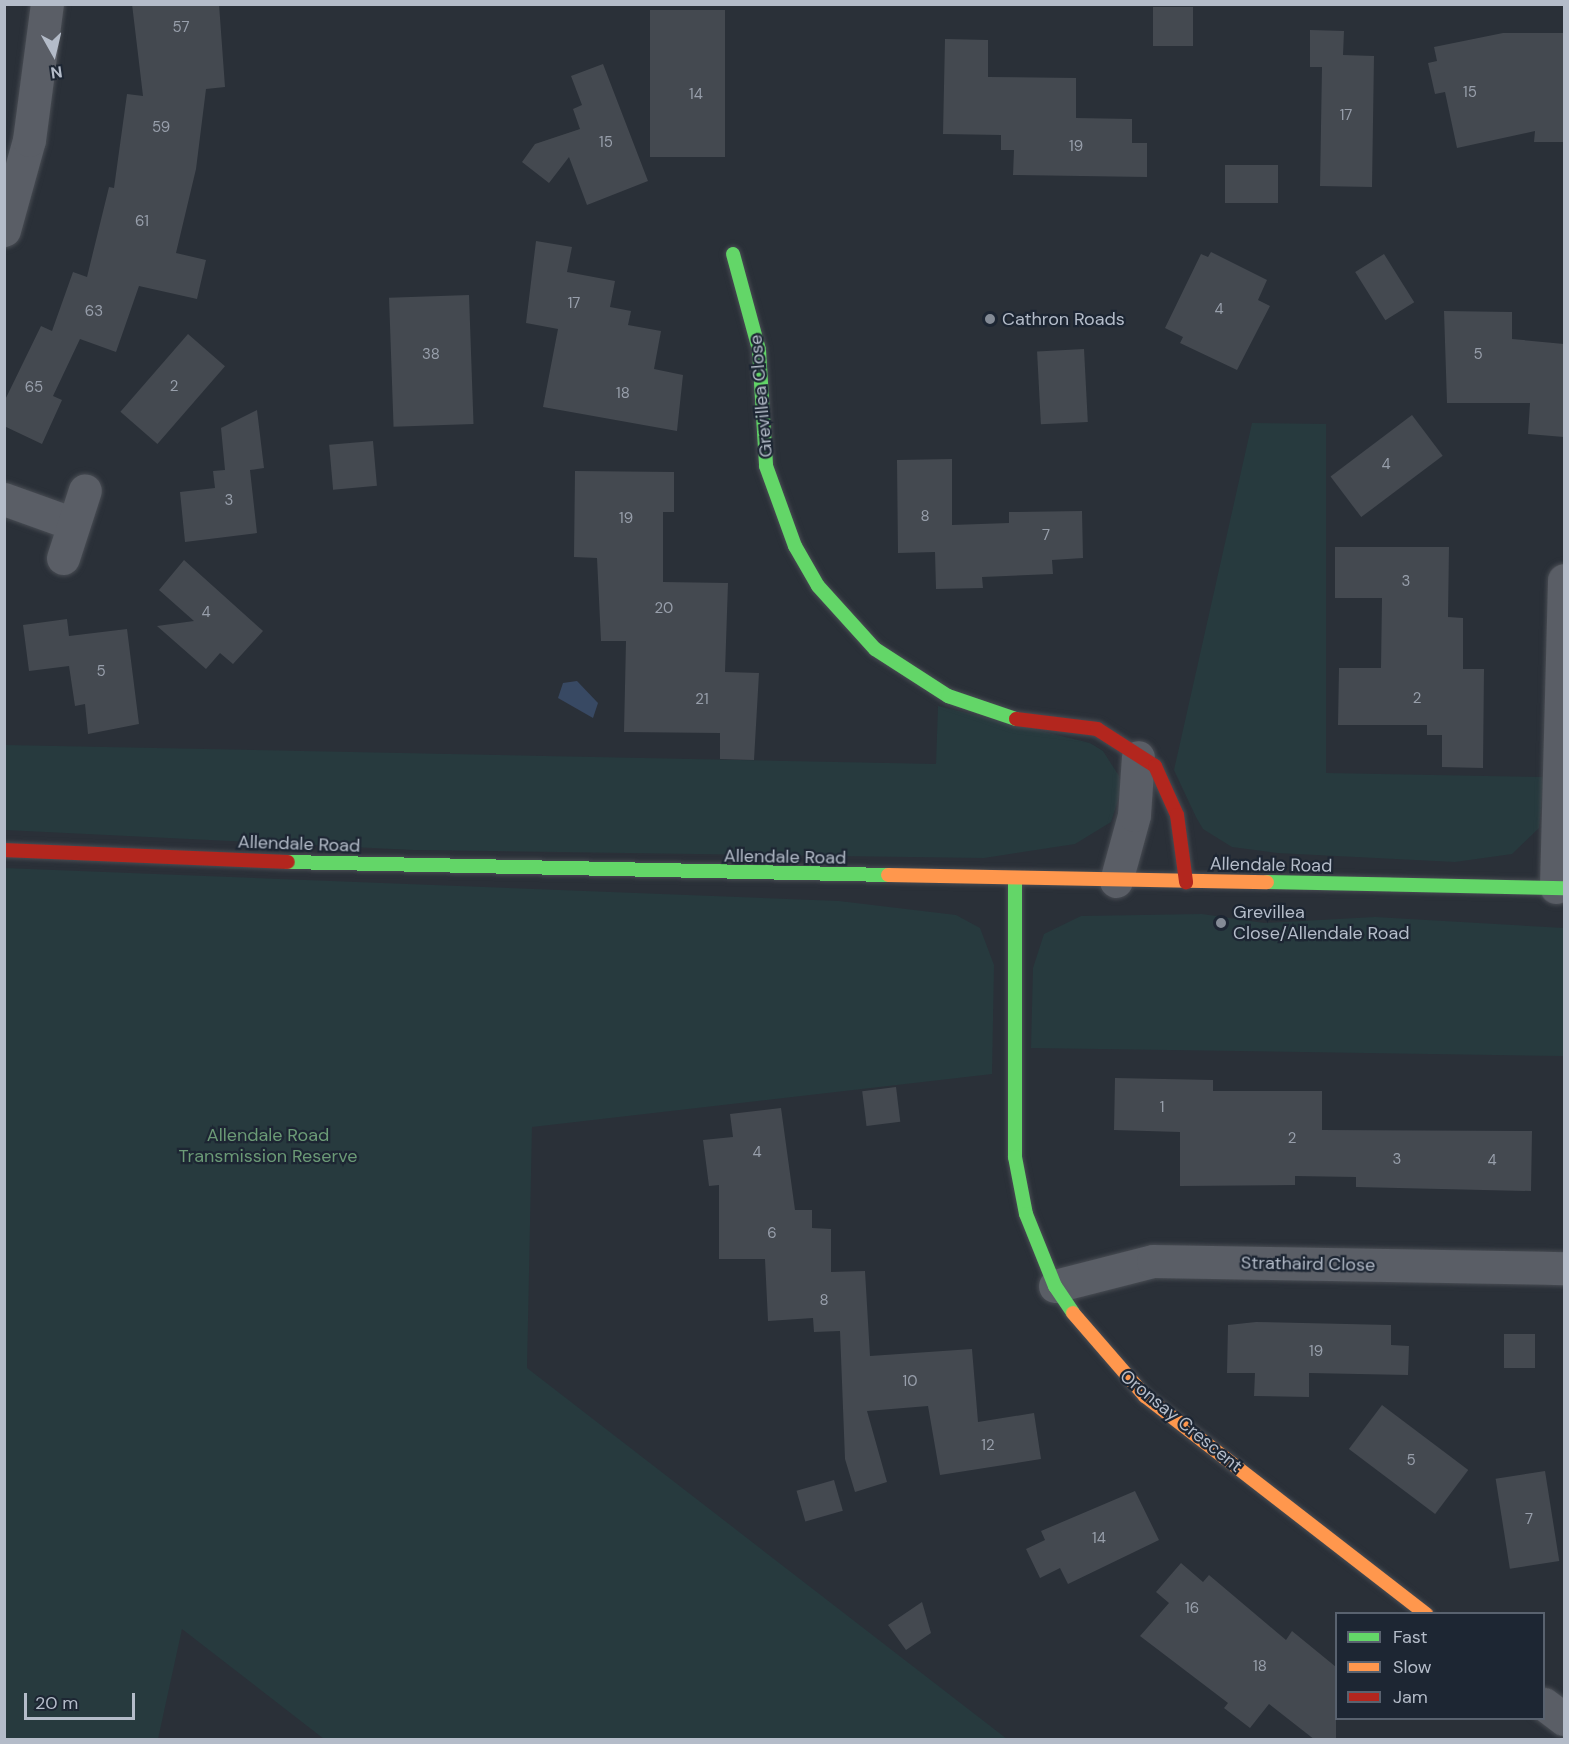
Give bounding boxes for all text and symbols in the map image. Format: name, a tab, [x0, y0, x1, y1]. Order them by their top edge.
house number: 57	[173, 19, 189, 37]
north arrow	[24, 24, 84, 84]
text: N	[49, 61, 64, 84]
house number: 15	[1463, 84, 1477, 102]
house number: 14	[689, 86, 703, 104]
house number: 17	[1340, 107, 1352, 125]
house number: 59	[152, 119, 170, 137]
house number: 15	[599, 134, 613, 152]
house number: 19	[1069, 138, 1083, 156]
house number: 61	[135, 213, 149, 231]
house number: 17	[568, 295, 580, 313]
house number: 4	[1214, 301, 1224, 319]
house number: 63	[85, 303, 103, 321]
place label: Cathron Roads	[1002, 308, 1125, 330]
marker: Cathron Roads	[983, 312, 997, 326]
street label: Grevillea Close	[745, 334, 777, 458]
house number: 38	[422, 346, 440, 364]
house number: 5	[1473, 346, 1483, 364]
house number: 2	[170, 378, 178, 396]
house number: 65	[25, 379, 43, 397]
house number: 18	[616, 385, 630, 403]
house number: 4	[1381, 456, 1391, 474]
house number: 3	[225, 492, 233, 510]
house number: 8	[920, 508, 930, 526]
house number: 19	[619, 510, 633, 528]
house number: 7	[1042, 527, 1050, 545]
house number: 3	[1402, 573, 1410, 591]
house number: 20	[655, 600, 673, 618]
house number: 4	[201, 604, 211, 622]
house number: 5	[96, 663, 106, 681]
house number: 2	[1413, 690, 1421, 708]
house number: 21	[695, 691, 709, 709]
street label: Allendale Road	[237, 831, 361, 857]
street label: Allendale Road	[724, 845, 846, 869]
street label: Allendale Road	[1210, 853, 1332, 877]
place label: Grevillea Close/Allendale Road	[1233, 902, 1409, 944]
marker: Grevillea Close/Allendale Road	[1214, 916, 1228, 930]
house number: 1	[1160, 1099, 1164, 1117]
park label: Allendale Road Transmission Reserve	[179, 1125, 357, 1168]
house number: 2	[1288, 1130, 1296, 1148]
house number: 4	[752, 1144, 762, 1162]
house number: 3	[1393, 1151, 1401, 1169]
house number: 4	[1487, 1152, 1497, 1170]
house number: 6	[767, 1225, 777, 1243]
street label: Strathaird Close	[1241, 1252, 1375, 1276]
house number: 8	[819, 1292, 829, 1310]
house number: 19	[1309, 1343, 1323, 1361]
street label: Oronsay Crescent	[1116, 1365, 1246, 1477]
house number: 10	[903, 1373, 917, 1391]
house number: 12	[981, 1437, 995, 1455]
house number: 5	[1406, 1452, 1416, 1470]
house number: 7	[1525, 1511, 1533, 1529]
house number: 14	[1092, 1530, 1106, 1548]
house number: 16	[1185, 1600, 1199, 1618]
legend	[1335, 1612, 1545, 1720]
text: Fast	[1393, 1625, 1428, 1649]
text: Slow	[1393, 1655, 1432, 1679]
house number: 18	[1253, 1658, 1267, 1676]
scale bar	[27, 1681, 138, 1719]
text: Jam	[1393, 1685, 1428, 1709]
text: 20 m	[35, 1691, 78, 1715]

